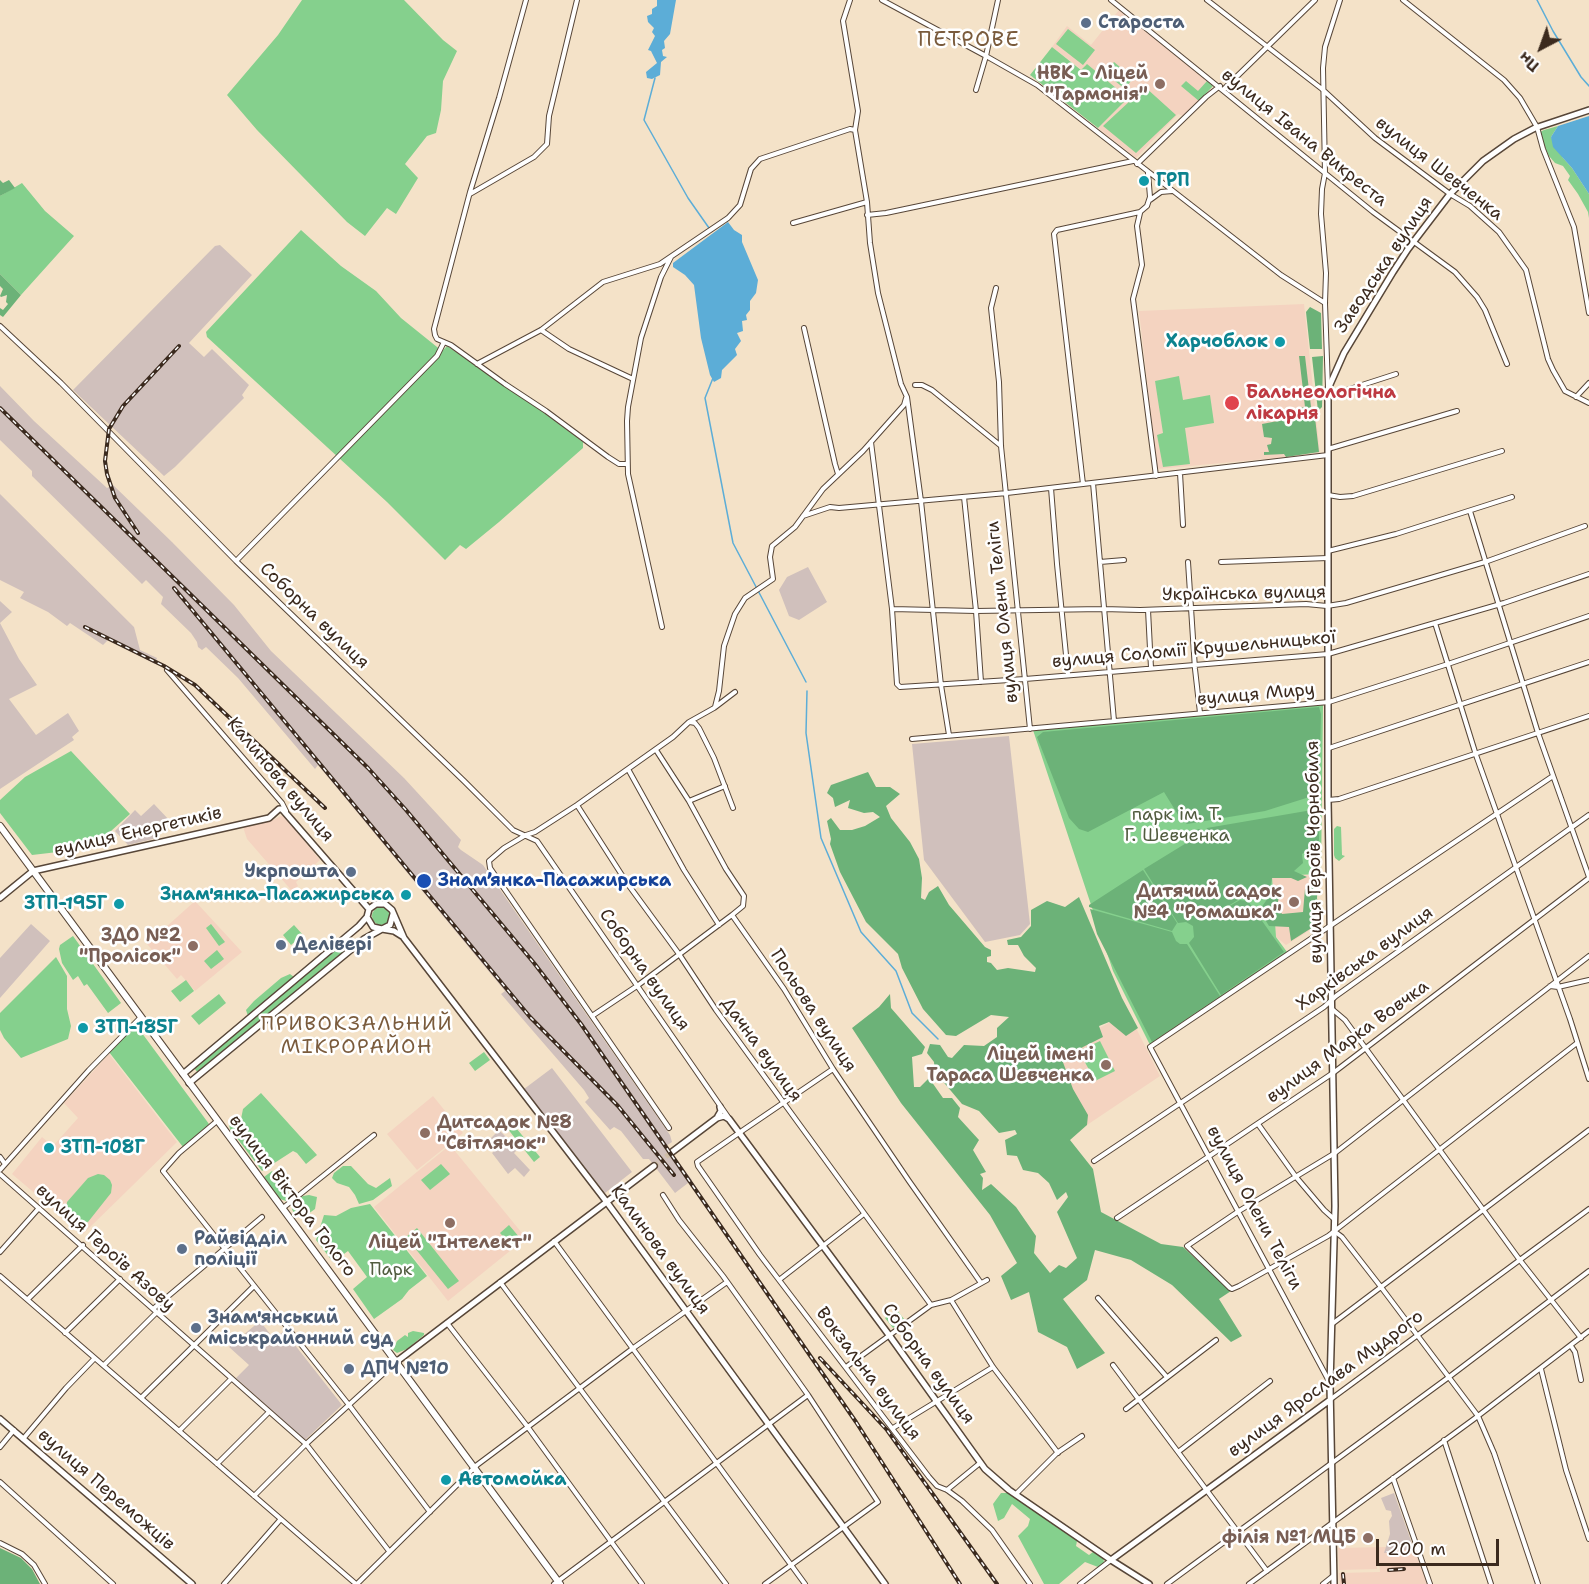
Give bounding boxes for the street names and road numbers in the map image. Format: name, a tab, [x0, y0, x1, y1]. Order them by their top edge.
street label: вулиця Івана Викреста	[1217, 64, 1391, 212]
street label: вулиця Шевченка	[1371, 112, 1507, 226]
street label: Заводська вулиця	[1330, 193, 1438, 337]
street label: вулиця Олени Теліги	[983, 520, 1023, 704]
street label: Соборна вулиця	[255, 558, 373, 674]
street label: Українська вулиця	[1162, 582, 1326, 606]
street label: вулиця Соломії Крушельницької	[1051, 627, 1337, 673]
street label: вулиця Миру	[1196, 679, 1316, 711]
street label: Калинова вулиця	[222, 714, 338, 846]
street label: вулиця Героїв Чорнобиля	[1302, 740, 1328, 964]
street label: вулиця Енергетиків	[52, 802, 224, 862]
street label: Харківська вулиця	[1293, 902, 1437, 1016]
street label: Соборна вулиця	[594, 905, 694, 1035]
street label: Польова вулиця	[765, 946, 861, 1076]
street label: вулиця Марка Вовчка	[1263, 976, 1433, 1108]
street label: Дачна вулиця	[716, 993, 806, 1107]
street label: вулиця Віктора Голого	[224, 1111, 360, 1281]
street label: вулиця Олени Теліги	[1202, 1122, 1306, 1294]
street label: вулиця Героїв Азову	[31, 1180, 179, 1316]
street label: Калинова вулиця	[606, 1181, 714, 1319]
street label: Соборна вулиця	[877, 1299, 979, 1429]
street label: Вокзальна вулиця	[811, 1303, 925, 1445]
street label: вулиця Ярослава Мудрого	[1224, 1306, 1428, 1462]
street label: вулиця Переможців	[33, 1425, 179, 1555]

